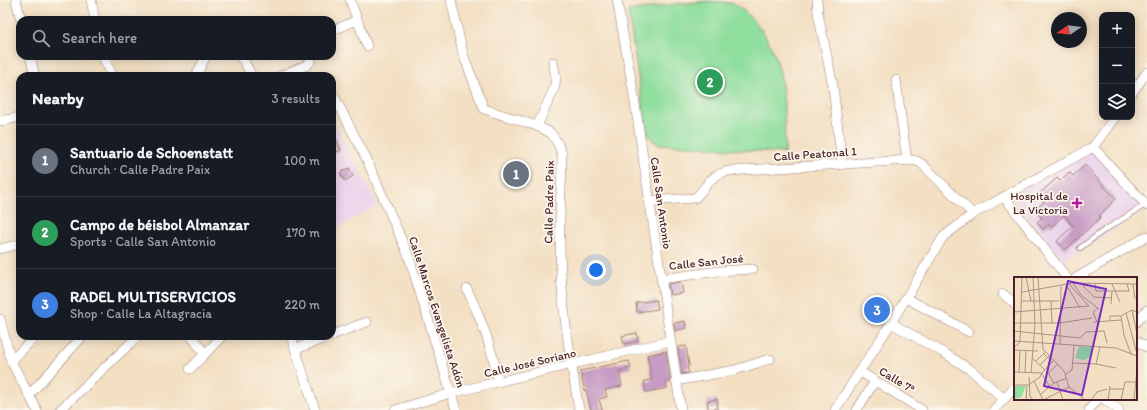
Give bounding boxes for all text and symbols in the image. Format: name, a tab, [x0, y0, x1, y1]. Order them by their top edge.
north arrow	[1051, 12, 1087, 48]
map controls	[1099, 12, 1135, 120]
button: +	[1099, 12, 1135, 48]
search box	[16, 16, 336, 60]
icon: search	[30, 27, 52, 49]
text: Search here	[62, 29, 137, 47]
button: −	[1099, 48, 1135, 84]
pin: 2	[697, 67, 723, 97]
button: layers	[1099, 84, 1135, 120]
text: Nearby	[32, 88, 84, 108]
text: 3 results	[271, 91, 320, 106]
text: Santuario de Schoenstatt	[70, 144, 233, 162]
street label: Calle Peatonal 1	[773, 144, 857, 164]
text: 1	[42, 153, 48, 168]
text: 100 m	[284, 153, 320, 168]
street label: Calle San Antonio	[648, 156, 674, 250]
pin: 1	[503, 159, 529, 189]
street label: Calle Padre Paix	[541, 160, 557, 244]
text: Church · Calle Padre Paix	[70, 162, 210, 177]
place label: Hospital de La Victoria	[1010, 189, 1068, 217]
marker: Hospital de La Victoria	[1071, 197, 1083, 209]
text: Campo de béisbol Almanzar	[70, 216, 249, 234]
text: 2	[42, 225, 48, 240]
text: 170 m	[286, 225, 320, 240]
text: Sports · Calle San Antonio	[70, 234, 216, 249]
street label: Calle Marcos Evangelista Adón	[406, 234, 468, 390]
street label: Calle San José	[668, 251, 744, 273]
your location	[586, 260, 606, 280]
inset map	[1014, 277, 1137, 400]
text: RADEL MULTISERVICIOS	[70, 288, 236, 306]
pin: 3	[864, 295, 890, 325]
text: 3	[41, 297, 49, 312]
text: 220 m	[284, 297, 320, 312]
text: Shop · Calle La Altagracia	[70, 306, 212, 321]
street label: Calle José Soriano	[483, 346, 577, 380]
street label: Calle 7ª	[876, 364, 918, 396]

